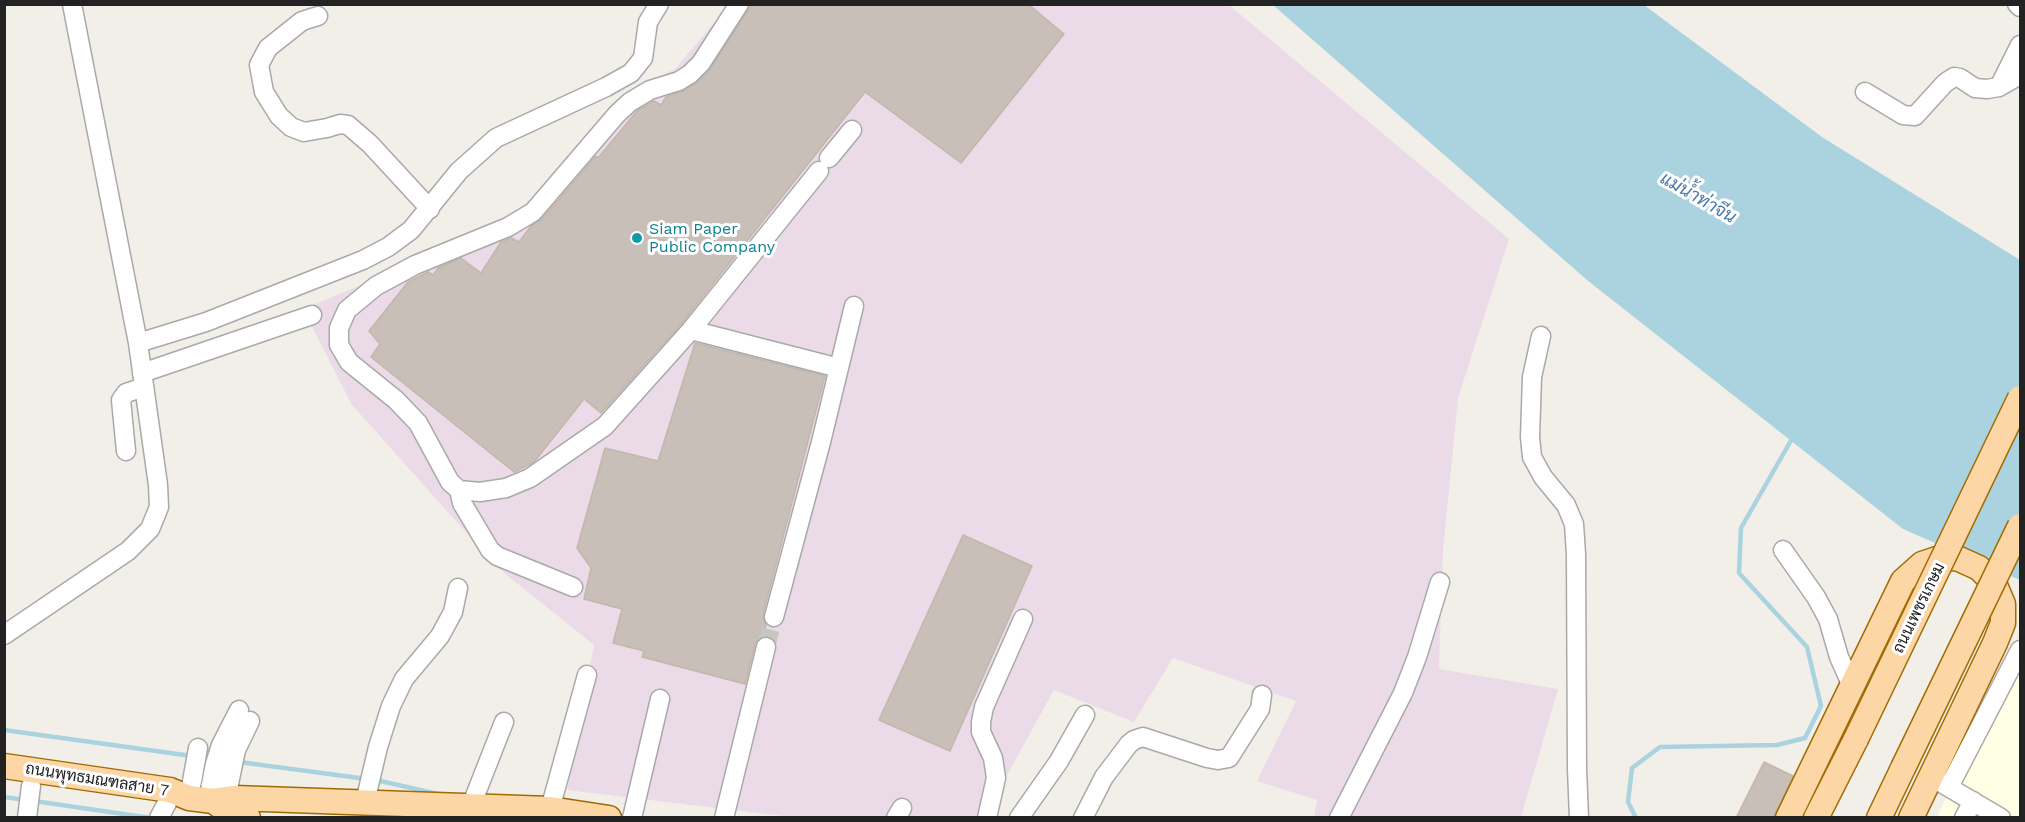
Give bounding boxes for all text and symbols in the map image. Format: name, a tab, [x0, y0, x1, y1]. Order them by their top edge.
water label: แม่น้ำท่าจีน	[1656, 168, 1740, 228]
place label: Siam Paper Public Company	[649, 219, 775, 257]
marker: Siam Paper Public Company	[630, 231, 644, 245]
street label: ถนนเพชรเกษม	[1889, 560, 1949, 656]
street label: ถนนพุทธมณฑลสาย 7	[24, 759, 170, 801]

